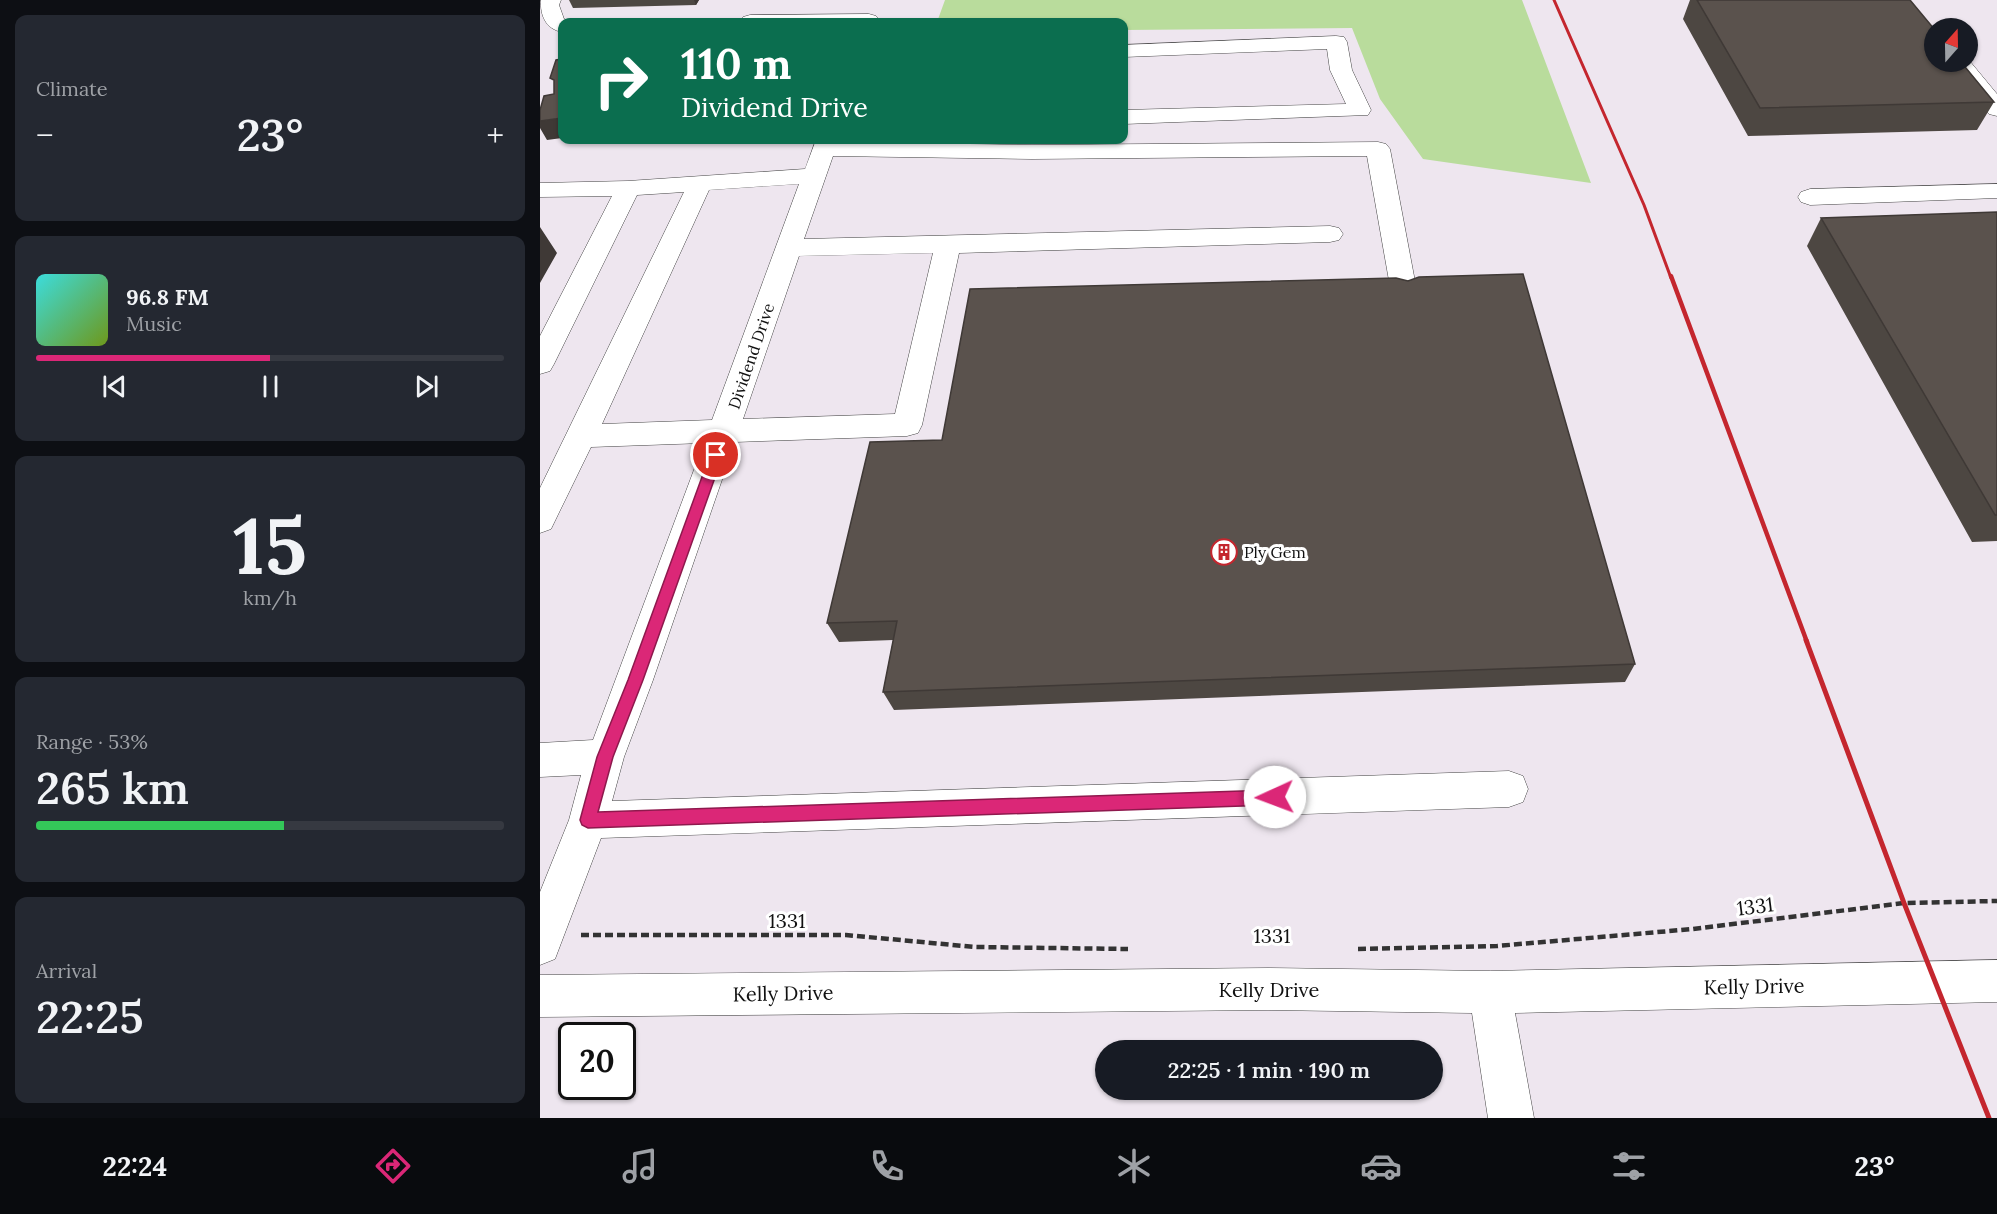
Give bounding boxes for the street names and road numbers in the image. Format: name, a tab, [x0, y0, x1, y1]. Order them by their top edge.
street label: Dividend Drive	[724, 300, 779, 412]
street label: 1331	[1735, 891, 1775, 921]
street label: 1331	[769, 908, 805, 933]
street label: 1331	[1254, 923, 1290, 948]
street label: Kelly Drive	[1703, 973, 1805, 999]
street label: Kelly Drive	[1219, 977, 1320, 1002]
street label: Kelly Drive	[732, 980, 834, 1006]

